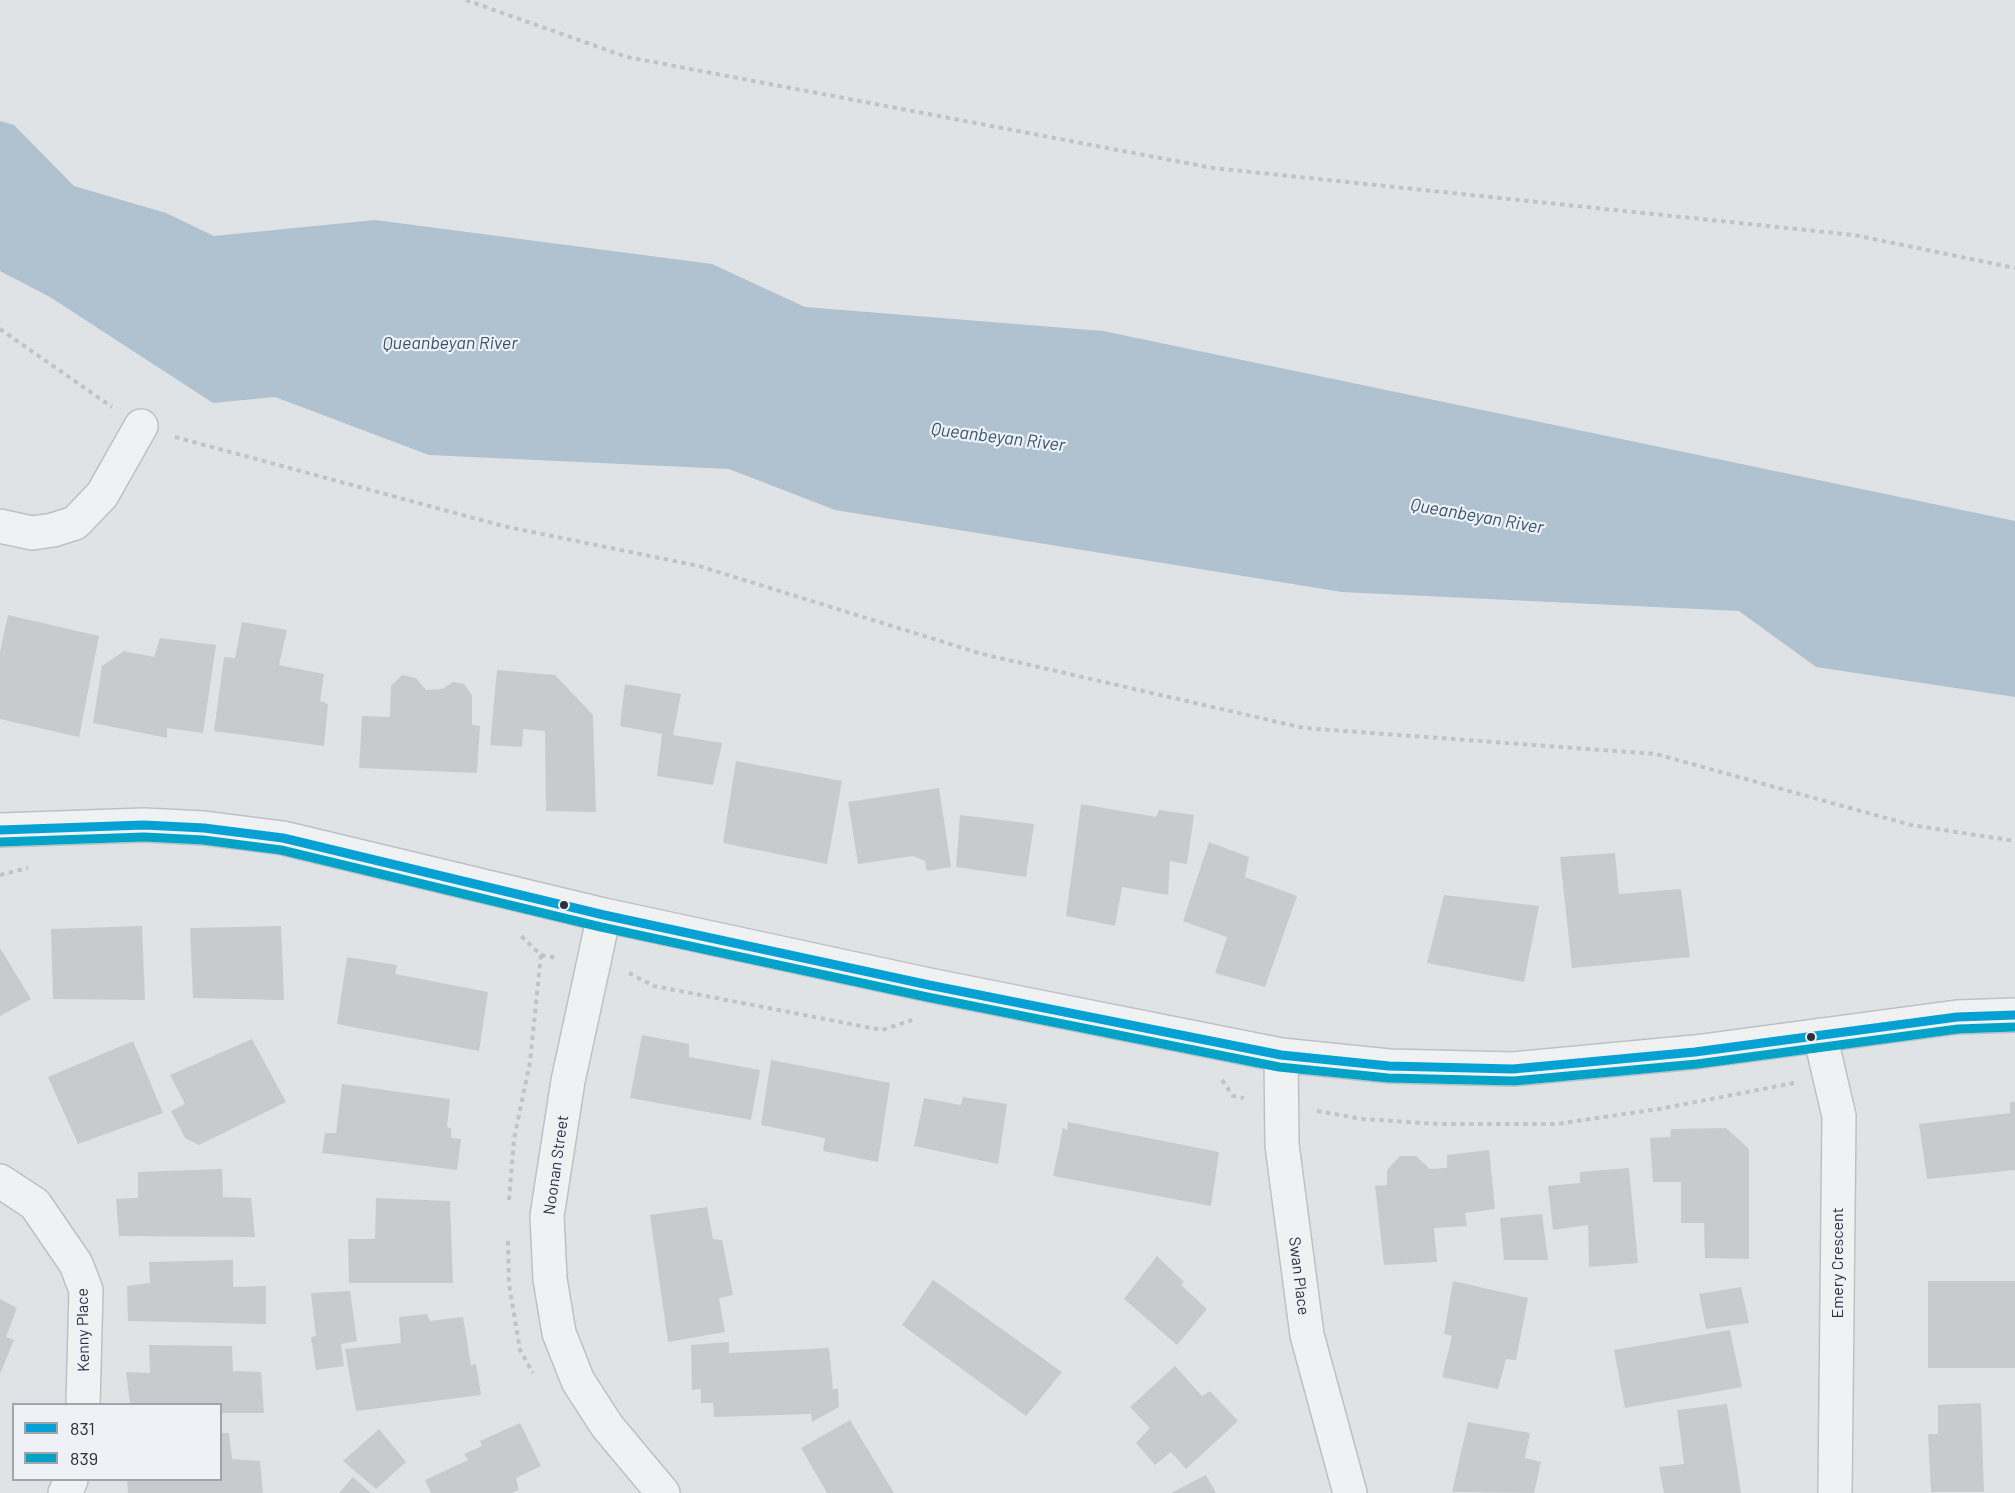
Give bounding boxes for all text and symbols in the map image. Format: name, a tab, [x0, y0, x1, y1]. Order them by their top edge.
water label: Queanbeyan River	[383, 332, 517, 354]
water label: Queanbeyan River	[930, 418, 1066, 456]
water label: Queanbeyan River	[1409, 494, 1545, 538]
unlabelled marker	[558, 899, 570, 911]
unlabelled marker	[1805, 1031, 1817, 1043]
street label: Noonan Street	[539, 1114, 573, 1216]
street label: Emery Crescent	[1828, 1208, 1848, 1318]
street label: Swan Place	[1285, 1236, 1313, 1316]
street label: Kenny Place	[73, 1288, 93, 1372]
legend	[12, 1403, 222, 1481]
text: 831	[70, 1417, 95, 1439]
text: 839	[70, 1447, 98, 1469]

